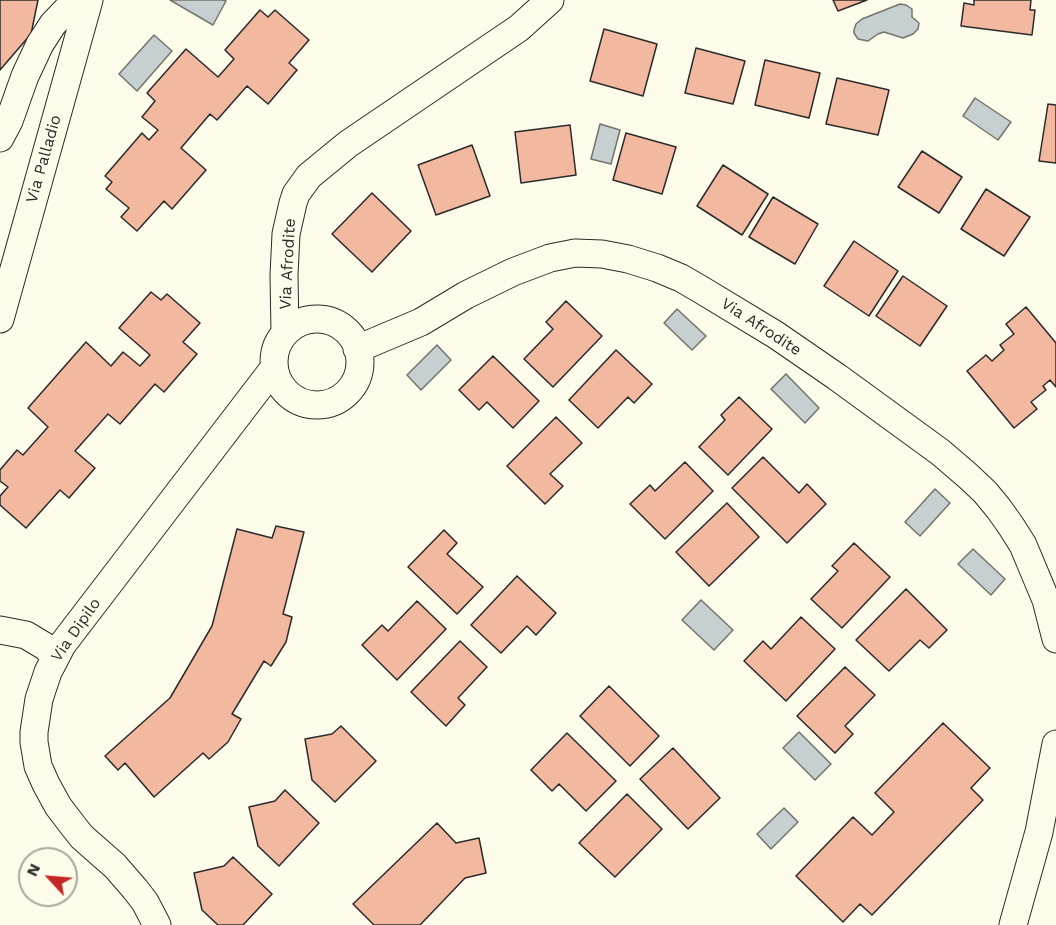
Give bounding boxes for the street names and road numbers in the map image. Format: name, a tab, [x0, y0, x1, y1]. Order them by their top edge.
street label: Via Palladio	[22, 113, 66, 205]
street label: Via Afrodite	[276, 218, 300, 310]
street label: Via Afrodite	[717, 294, 805, 360]
street label: Via Dipilo	[47, 594, 105, 666]

